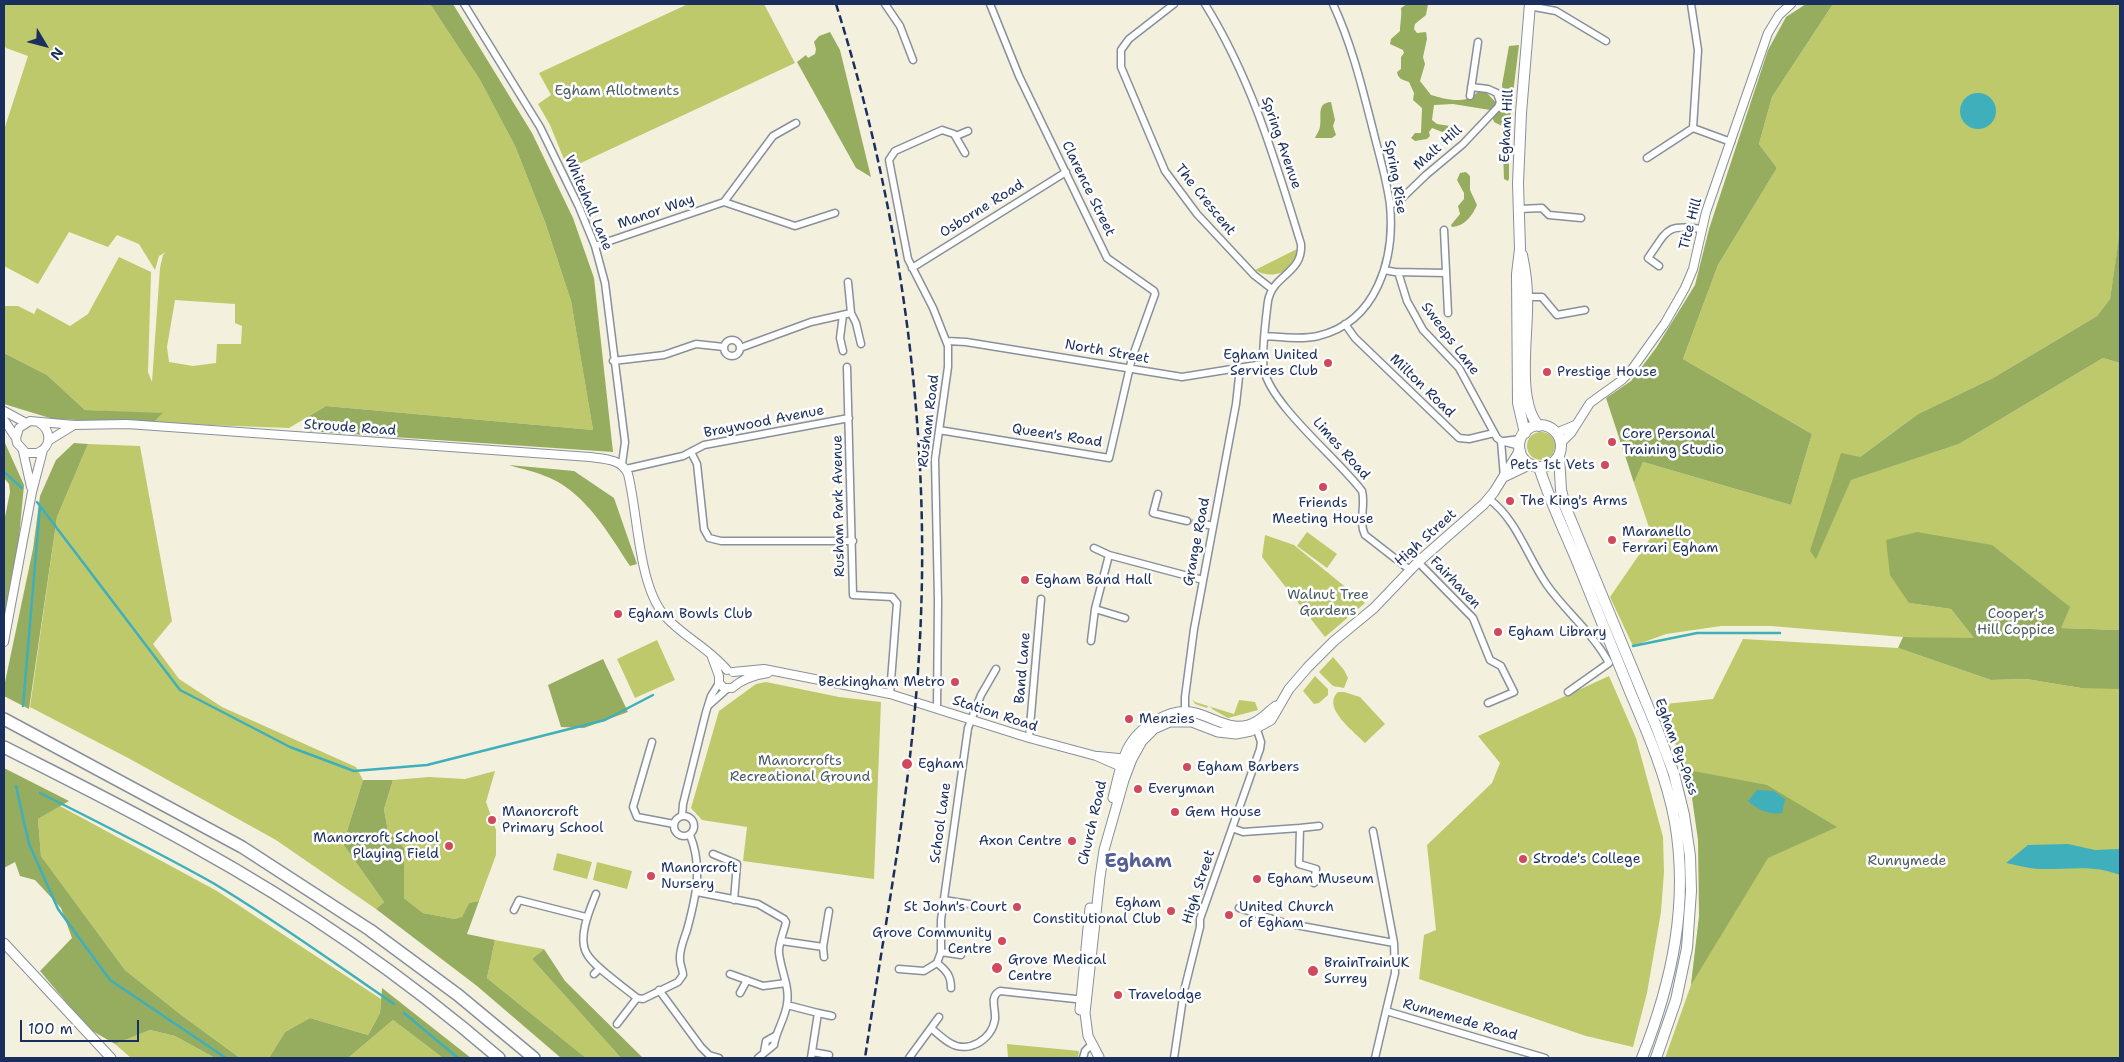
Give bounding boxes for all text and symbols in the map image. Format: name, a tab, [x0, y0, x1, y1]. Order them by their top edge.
north arrow	[20, 20, 70, 70]
text: N	[46, 44, 68, 64]
park label: Egham Allotments	[555, 83, 679, 99]
street label: Egham Hill	[1497, 89, 1517, 163]
street label: Spring Avenue	[1257, 95, 1305, 191]
street label: Malt Hill	[1410, 122, 1466, 174]
street label: Clarence Street	[1058, 139, 1118, 239]
street label: Spring Rise	[1380, 139, 1410, 215]
street label: Whitehall Lane	[560, 153, 616, 253]
street label: The Crescent	[1171, 161, 1239, 239]
street label: Osborne Road	[937, 177, 1027, 241]
street label: Manor Way	[616, 191, 696, 233]
street label: Tite Hill	[1676, 196, 1706, 252]
street label: Sweeps Lane	[1417, 299, 1483, 379]
street label: North Street	[1063, 336, 1151, 368]
place label: Egham United Services Club	[1223, 347, 1318, 380]
street label: Milton Road	[1386, 351, 1458, 421]
marker: Egham United Services Club	[1322, 357, 1334, 369]
place label: Prestige House	[1557, 364, 1657, 380]
marker: Prestige House	[1541, 366, 1553, 378]
street label: Rusham Road	[915, 374, 943, 468]
street label: Braywood Avenue	[702, 402, 826, 442]
street label: Limes Road	[1309, 415, 1373, 483]
street label: Stroude Road	[303, 416, 397, 440]
street label: Queen's Road	[1011, 421, 1103, 451]
place label: Core Personal Training Studio	[1622, 426, 1724, 458]
street label: Rusham Park Avenue	[829, 435, 849, 577]
marker: Core Personal Training Studio	[1606, 436, 1618, 448]
place label: Pets 1st Vets	[1510, 457, 1595, 473]
marker: Pets 1st Vets	[1599, 459, 1611, 471]
marker: Friends Meeting House	[1317, 481, 1329, 493]
place label: The King's Arms	[1520, 493, 1628, 509]
place label: Friends Meeting House	[1272, 495, 1374, 528]
marker: The King's Arms	[1504, 495, 1516, 507]
street label: Grange Road	[1180, 496, 1214, 588]
street label: High Street	[1392, 506, 1460, 570]
place label: Maranello Ferrari Egham	[1622, 524, 1718, 556]
marker: Maranello Ferrari Egham	[1606, 534, 1618, 546]
street label: Fairhaven	[1426, 553, 1484, 613]
place label: Egham Band Hall	[1035, 572, 1152, 588]
marker: Egham Band Hall	[1019, 574, 1031, 586]
park label: Walnut Tree Gardens	[1287, 587, 1369, 620]
place label: Egham Bowls Club	[628, 606, 752, 622]
park label: Cooper's Hill Coppice	[1977, 606, 2055, 638]
marker: Egham Bowls Club	[612, 608, 624, 620]
place label: Egham Library	[1508, 624, 1607, 640]
marker: Egham Library	[1492, 626, 1504, 638]
street label: Band Lane	[1012, 632, 1034, 704]
place label: Beckingham Metro	[818, 674, 945, 690]
marker: Beckingham Metro	[949, 676, 961, 688]
street label: Station Road	[950, 692, 1040, 736]
street label: Egham By-Pass	[1651, 696, 1701, 798]
place label: Menzies	[1139, 711, 1195, 727]
marker: Menzies	[1123, 713, 1135, 725]
park label: Manorcrofts Recreational Ground	[730, 753, 870, 786]
place label: Egham	[918, 756, 964, 772]
marker: Egham	[900, 757, 914, 771]
place label: Egham Barbers	[1197, 759, 1300, 775]
marker: Egham Barbers	[1181, 761, 1193, 773]
street label: Church Road	[1075, 779, 1111, 867]
street label: School Lane	[927, 781, 955, 865]
place label: Everyman	[1148, 781, 1214, 797]
marker: Everyman	[1132, 783, 1144, 795]
place label: Manorcroft Primary School	[502, 804, 603, 836]
place label: Gem House	[1185, 804, 1261, 820]
marker: Gem House	[1169, 806, 1181, 818]
marker: Manorcroft Primary School	[486, 814, 498, 826]
place label: Manorcroft School Playing Field	[313, 830, 439, 862]
place label: Axon Centre	[979, 833, 1062, 849]
marker: Axon Centre	[1066, 835, 1078, 847]
marker: Manorcroft School Playing Field	[443, 840, 455, 852]
street label: High Street	[1179, 848, 1219, 926]
district label: Egham	[1104, 851, 1172, 873]
place label: Strode's College	[1533, 851, 1641, 867]
marker: Strode's College	[1517, 853, 1529, 865]
park label: Runnymede	[1868, 853, 1946, 869]
place label: Manorcroft Nursery	[661, 860, 738, 892]
marker: Manorcroft Nursery	[645, 870, 657, 882]
place label: Egham Museum	[1267, 871, 1374, 887]
marker: Egham Museum	[1251, 873, 1263, 885]
place label: Egham Constitutional Club	[1033, 895, 1161, 928]
place label: St John's Court	[904, 899, 1007, 915]
place label: United Church of Egham	[1239, 899, 1334, 932]
marker: St John's Court	[1011, 901, 1023, 913]
marker: Egham Constitutional Club	[1165, 905, 1177, 917]
marker: United Church of Egham	[1223, 909, 1235, 921]
place label: Grove Community Centre	[872, 925, 992, 958]
marker: Grove Community Centre	[996, 935, 1008, 947]
place label: Grove Medical Centre	[1008, 952, 1106, 984]
place label: BrainTrainUK Surrey	[1324, 955, 1410, 988]
marker: Grove Medical Centre	[990, 961, 1004, 975]
marker: BrainTrainUK Surrey	[1306, 964, 1320, 978]
place label: Travelodge	[1128, 987, 1202, 1003]
marker: Travelodge	[1112, 989, 1124, 1001]
street label: Runnemede Road	[1401, 996, 1519, 1044]
scale bar	[22, 1010, 141, 1042]
text: 100 m	[28, 1019, 73, 1039]

